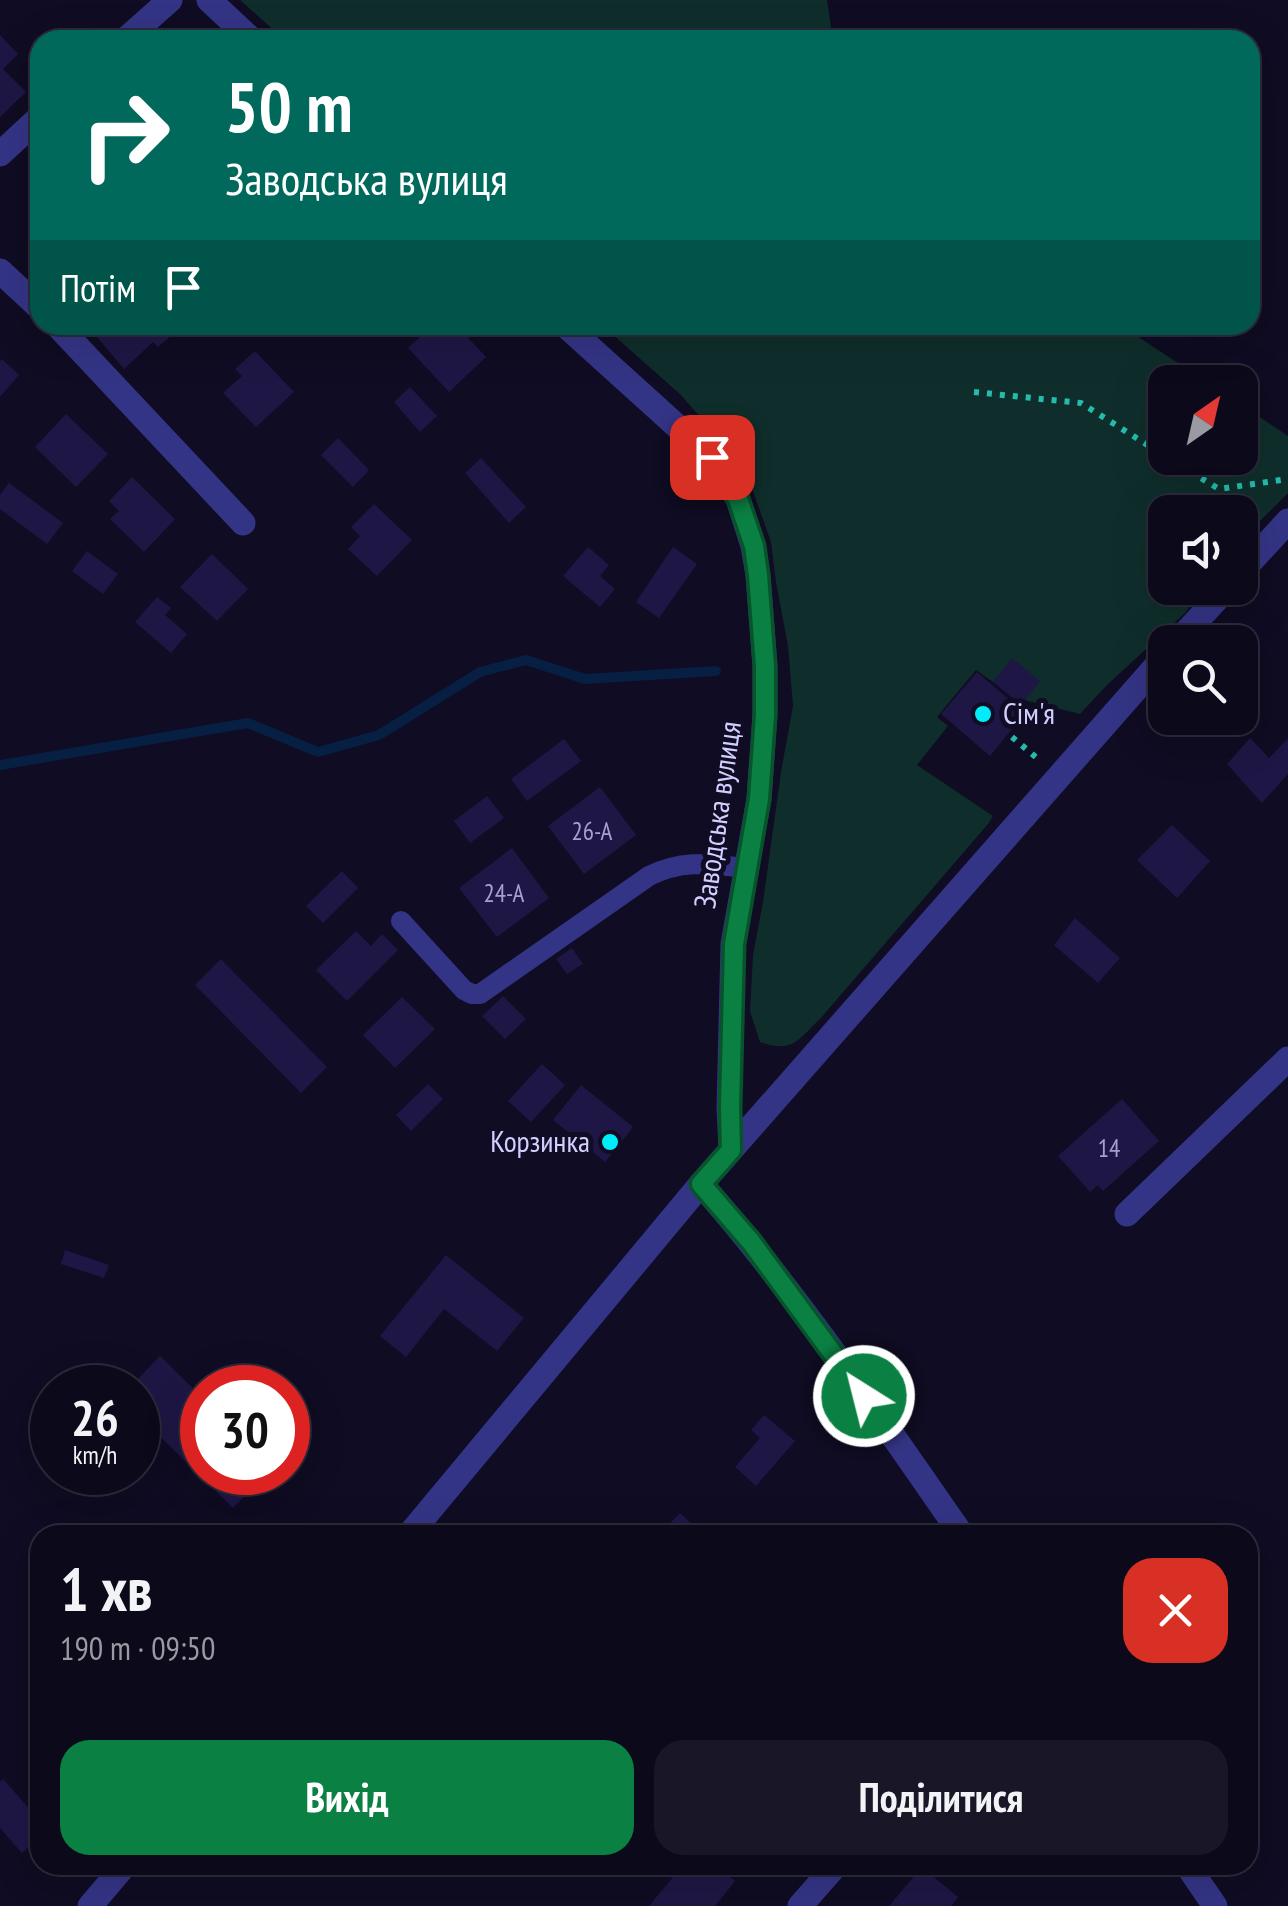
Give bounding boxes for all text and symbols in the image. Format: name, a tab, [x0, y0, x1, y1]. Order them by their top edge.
text: 50 m	[225, 61, 353, 151]
icon: right	[60, 70, 190, 200]
text: Заводська вулиця	[225, 149, 508, 207]
icon: arrive	[156, 260, 211, 315]
text: Потім	[60, 263, 136, 312]
north arrow	[1148, 365, 1258, 475]
map controls	[1148, 365, 1258, 735]
pin	[670, 415, 755, 500]
icon: arrive	[685, 430, 740, 485]
button: sound	[1148, 495, 1258, 605]
button: search	[1148, 625, 1258, 735]
place label: Сім'я	[1003, 693, 1055, 732]
marker: Сім'я	[972, 703, 994, 725]
street label: Заводська вулиця	[684, 719, 749, 911]
house number: 26-А	[572, 815, 613, 847]
house number: 24-А	[484, 877, 525, 909]
place label: Корзинка	[490, 1121, 590, 1160]
marker: Корзинка	[599, 1131, 621, 1153]
house number: 14	[1098, 1132, 1120, 1164]
position arrow	[812, 1344, 916, 1448]
speed limit sign: 30	[180, 1365, 310, 1495]
text: 26	[71, 1385, 119, 1450]
text: km/h	[73, 1439, 117, 1471]
text: 1 хв	[60, 1550, 152, 1628]
button: close	[1123, 1558, 1228, 1663]
text: 190 m · 09:50	[60, 1627, 215, 1669]
button: Вихід	[60, 1740, 634, 1855]
button: Поділитися	[654, 1740, 1228, 1855]

